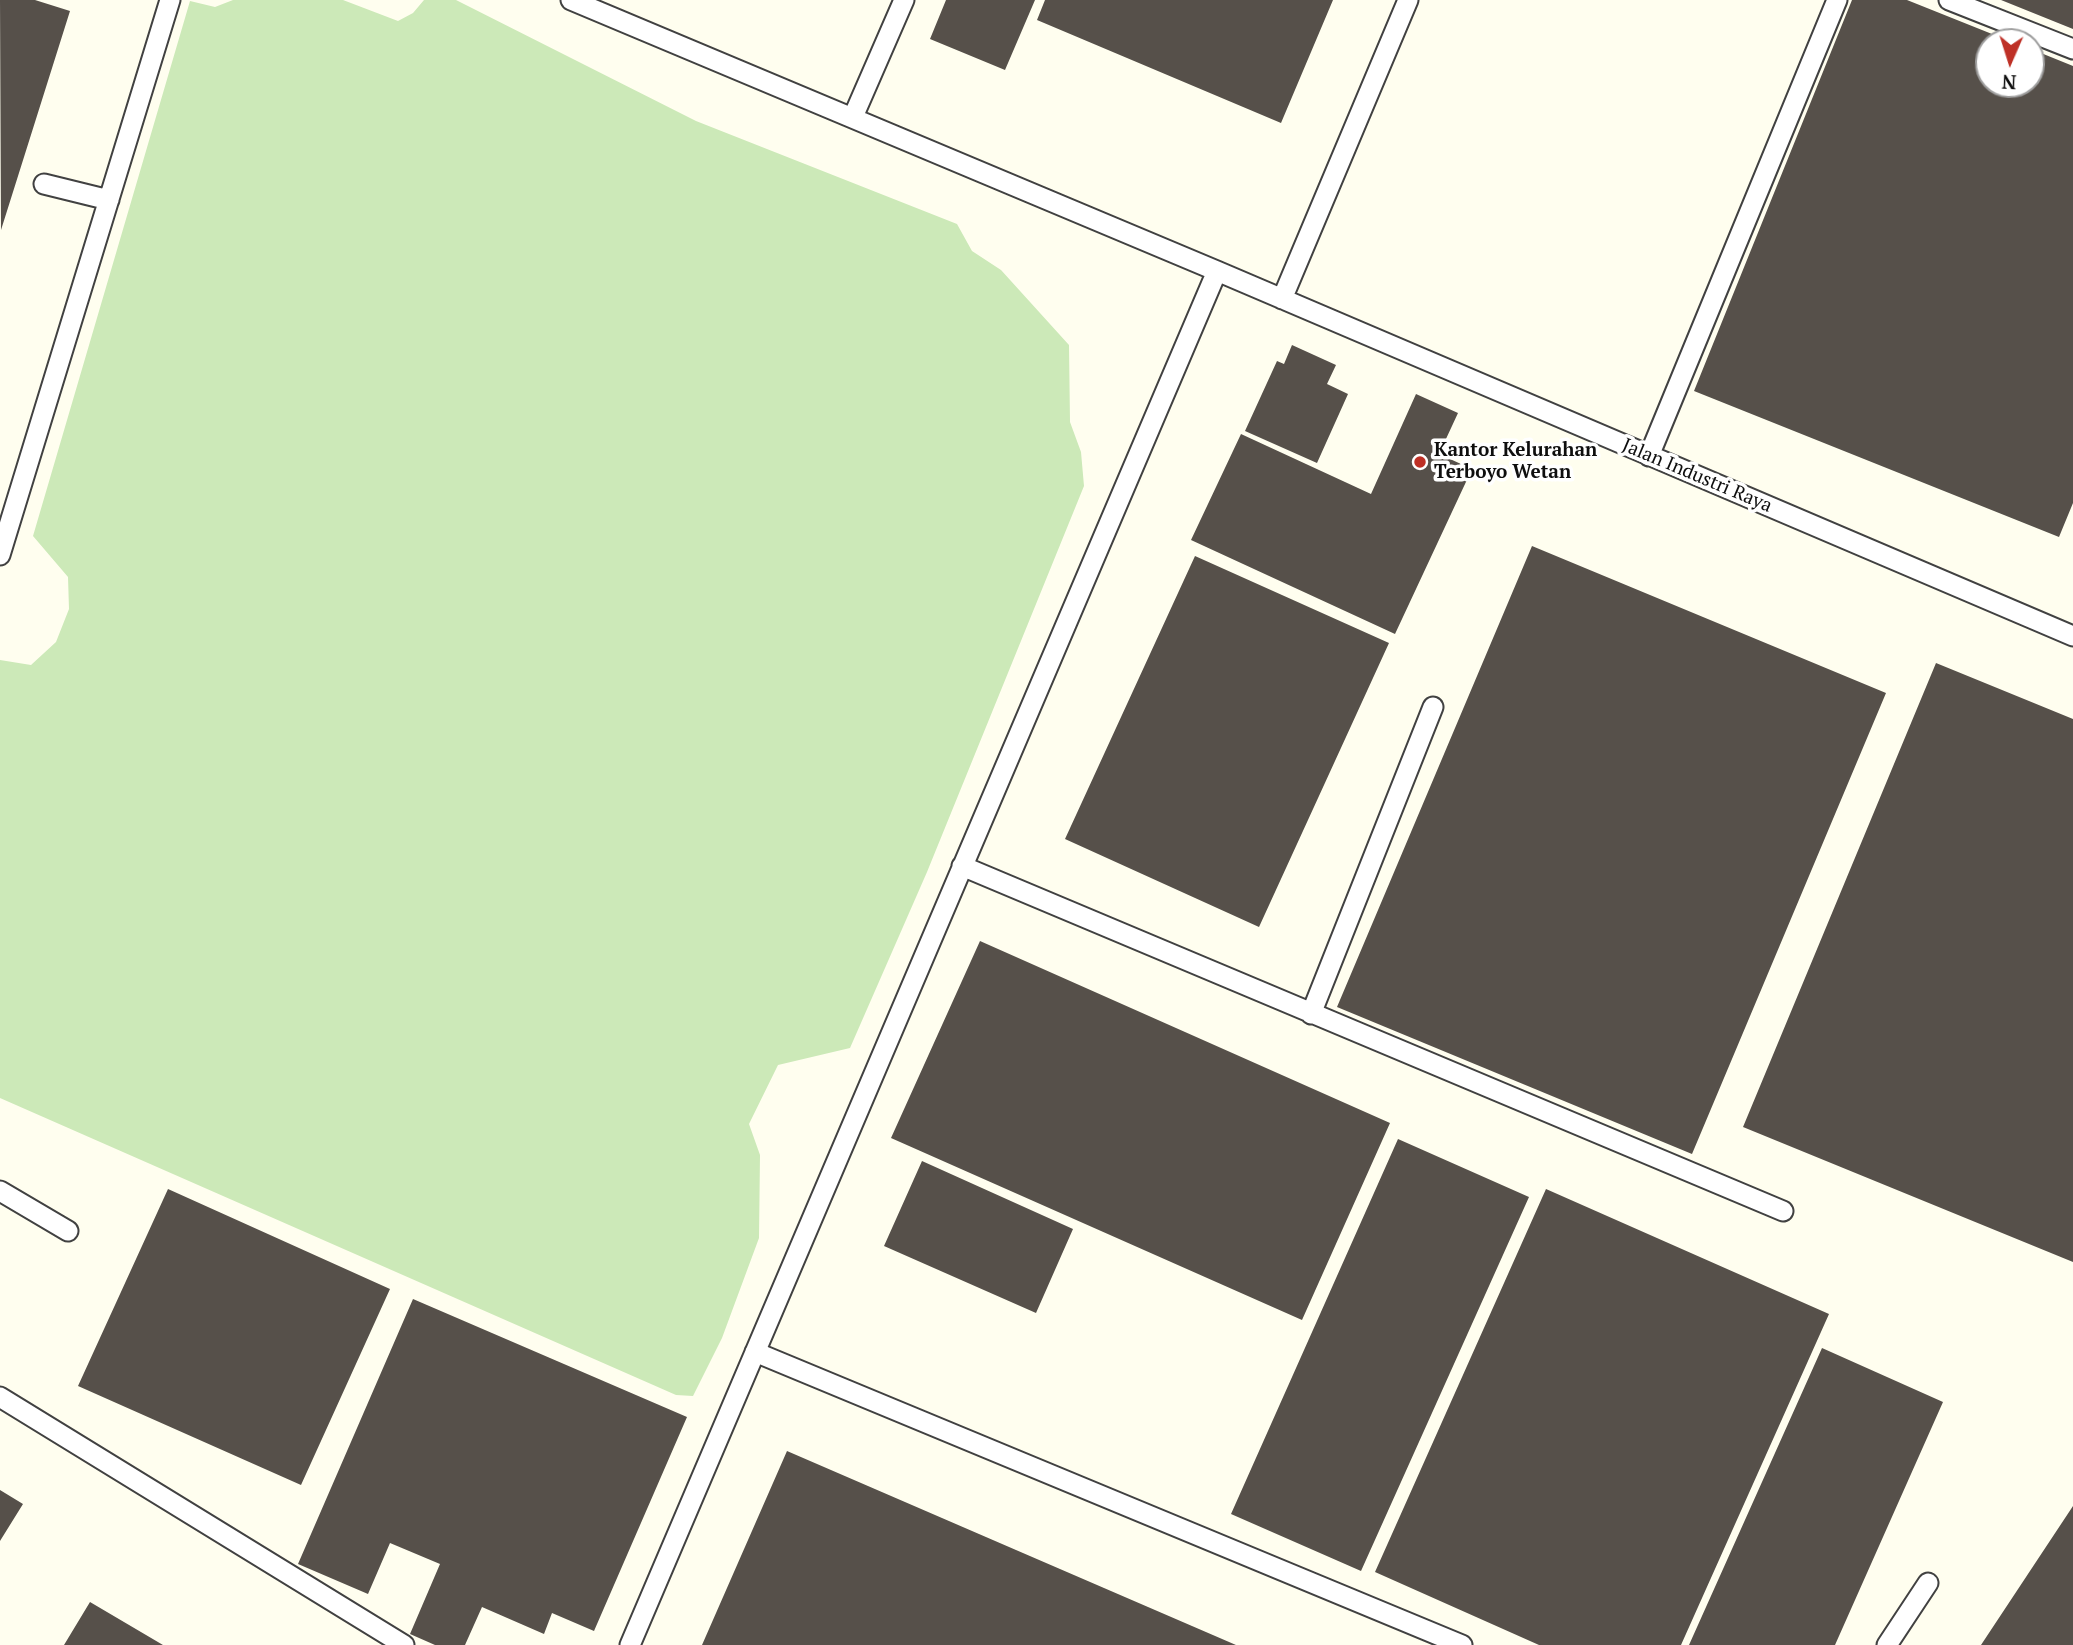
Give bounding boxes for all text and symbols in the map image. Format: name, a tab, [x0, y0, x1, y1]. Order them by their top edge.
north arrow	[1975, 28, 2045, 98]
text: N	[2001, 70, 2017, 95]
street label: Jalan Industri Raya	[1619, 434, 1775, 518]
place label: Kantor Kelurahan Terboyo Wetan	[1434, 440, 1597, 484]
marker: Kantor Kelurahan Terboyo Wetan	[1412, 454, 1428, 470]

